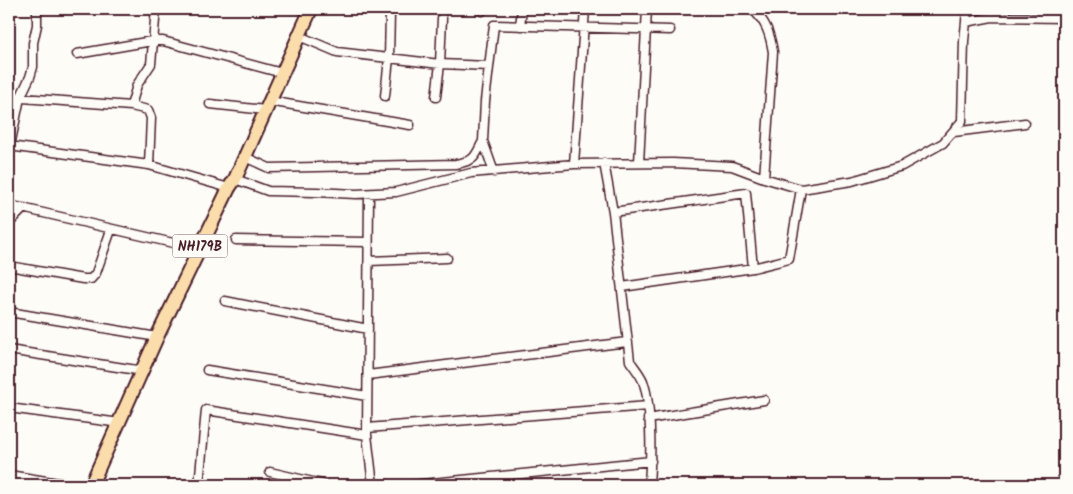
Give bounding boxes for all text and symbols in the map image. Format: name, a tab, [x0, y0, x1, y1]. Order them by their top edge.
road number: NH179B	[172, 235, 228, 258]

